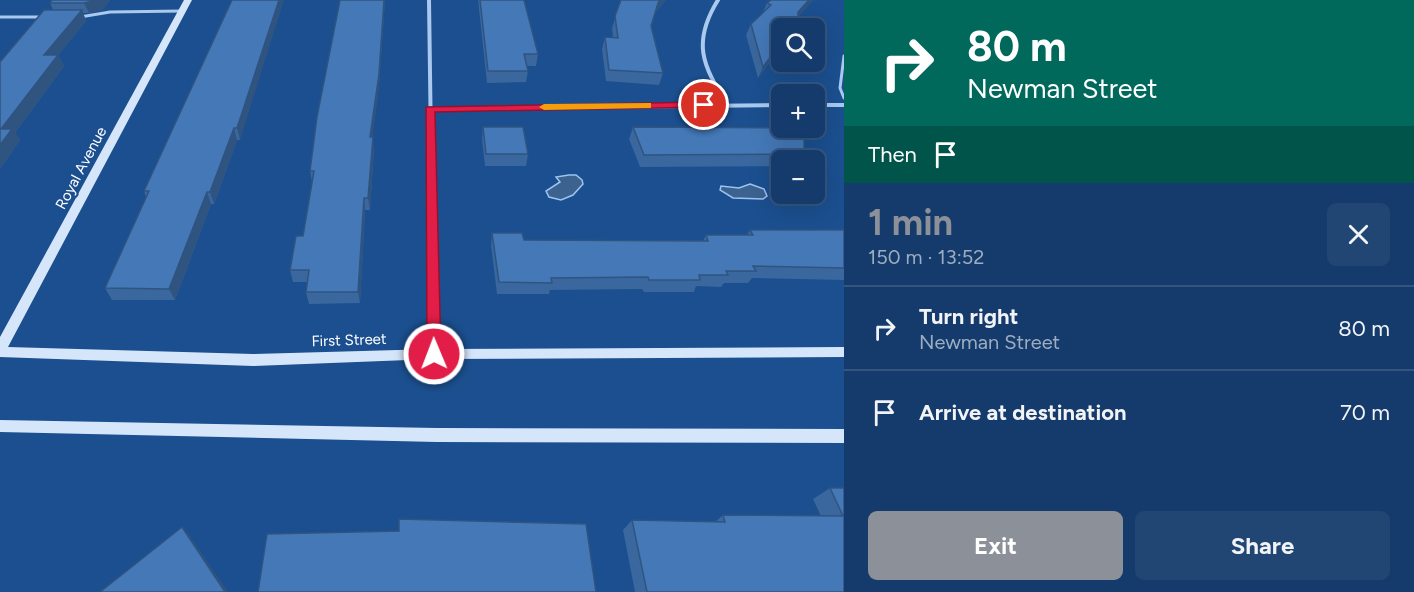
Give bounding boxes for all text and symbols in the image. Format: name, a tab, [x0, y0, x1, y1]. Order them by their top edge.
map controls	[771, 18, 825, 204]
button: search	[771, 18, 825, 72]
text: 80 m	[967, 21, 1067, 72]
icon: right	[868, 24, 946, 102]
text: Newman Street	[967, 72, 1158, 105]
pin	[678, 79, 729, 130]
button: +	[771, 84, 825, 138]
icon: arrive	[687, 88, 720, 121]
street label: Royal Avenue	[52, 124, 110, 212]
icon: arrive	[929, 138, 962, 171]
text: Then	[868, 141, 917, 168]
button: −	[771, 150, 825, 204]
text: 1 min	[868, 201, 953, 244]
button: close	[1327, 203, 1390, 266]
text: 150 m · 13:52	[868, 245, 984, 269]
text: Turn right	[919, 303, 1018, 330]
icon: right	[868, 312, 901, 345]
text: 80 m	[1338, 315, 1390, 342]
position arrow	[402, 322, 466, 386]
street label: First Street	[311, 330, 387, 350]
text: Newman Street	[919, 330, 1060, 354]
icon: arrive	[868, 396, 901, 429]
text: Arrive at destination	[919, 399, 1127, 426]
text: 70 m	[1340, 399, 1390, 426]
button: Exit	[868, 511, 1123, 580]
button: Share	[1135, 511, 1390, 580]

